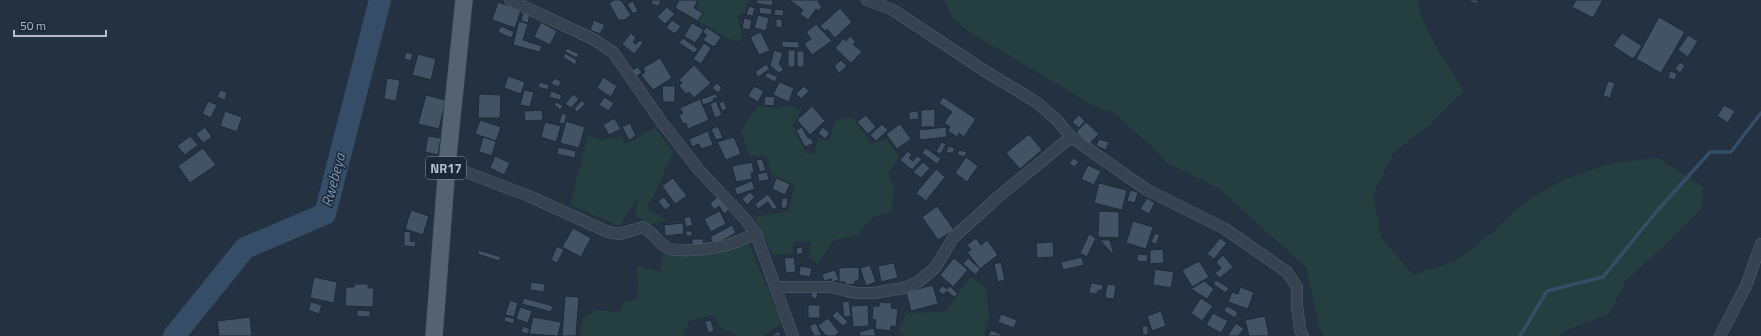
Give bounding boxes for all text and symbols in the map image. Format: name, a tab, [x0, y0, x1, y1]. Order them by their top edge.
scale bar	[14, 12, 106, 38]
text: 50 m	[20, 16, 46, 35]
water label: Rwebeya	[315, 149, 352, 209]
road number: NR17	[426, 157, 466, 179]

